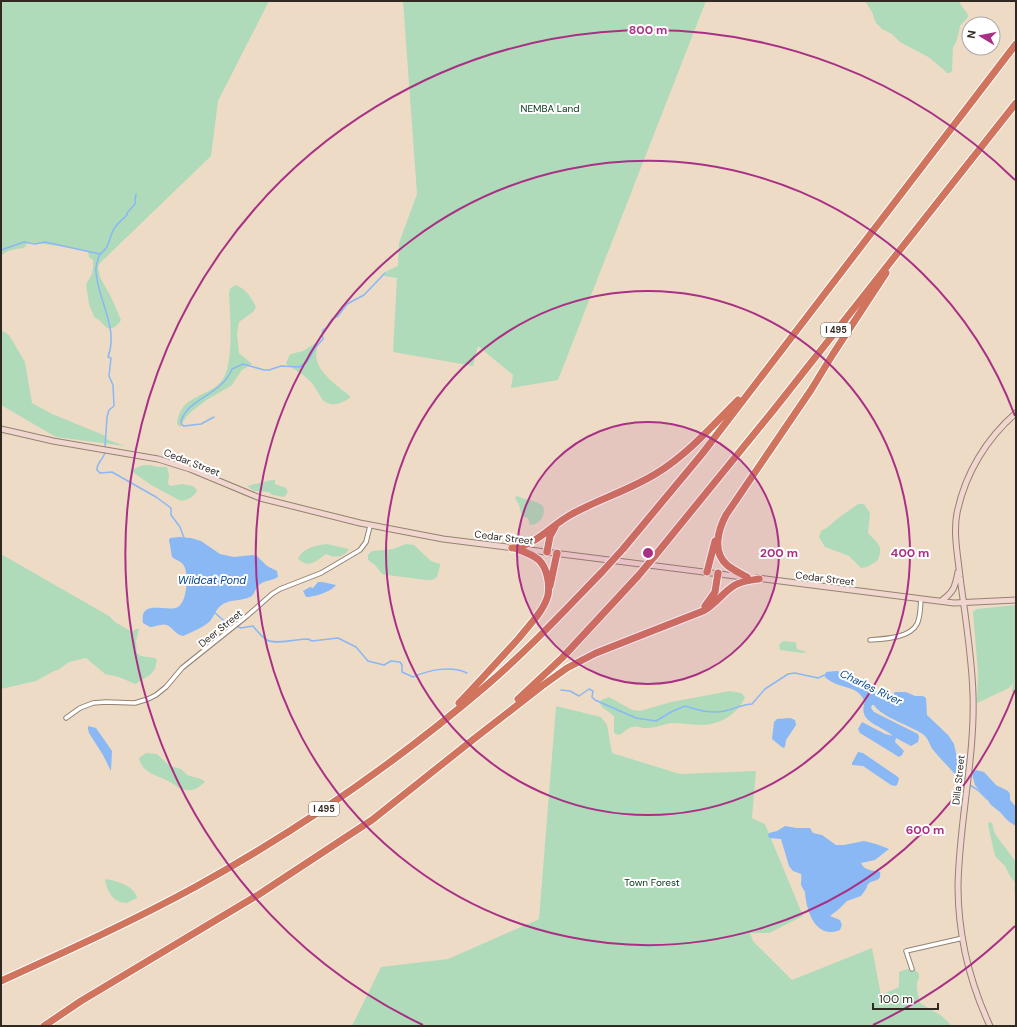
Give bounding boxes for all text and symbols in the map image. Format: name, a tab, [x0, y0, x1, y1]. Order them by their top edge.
north arrow	[961, 16, 1001, 56]
text: 800 m	[629, 22, 667, 38]
text: N	[964, 29, 979, 39]
park label: NEMBA Land	[521, 102, 579, 115]
road number: I 495	[821, 323, 851, 337]
street label: Cedar Street	[162, 446, 222, 479]
street label: Cedar Street	[474, 527, 534, 548]
text: 200 m	[760, 545, 798, 561]
text: 400 m	[891, 545, 929, 561]
centre of rings	[641, 546, 655, 560]
street label: Cedar Street	[795, 568, 855, 589]
water label: Wildcat Pond	[178, 573, 246, 587]
street label: Deer Street	[196, 607, 245, 650]
water label: Charles River	[838, 666, 905, 708]
street label: Dilla Street	[949, 754, 968, 806]
road number: I 495	[309, 802, 339, 816]
text: 600 m	[906, 822, 944, 838]
park label: Town Forest	[624, 876, 680, 889]
scale bar	[873, 985, 938, 1011]
text: 100 m	[879, 991, 913, 1007]

